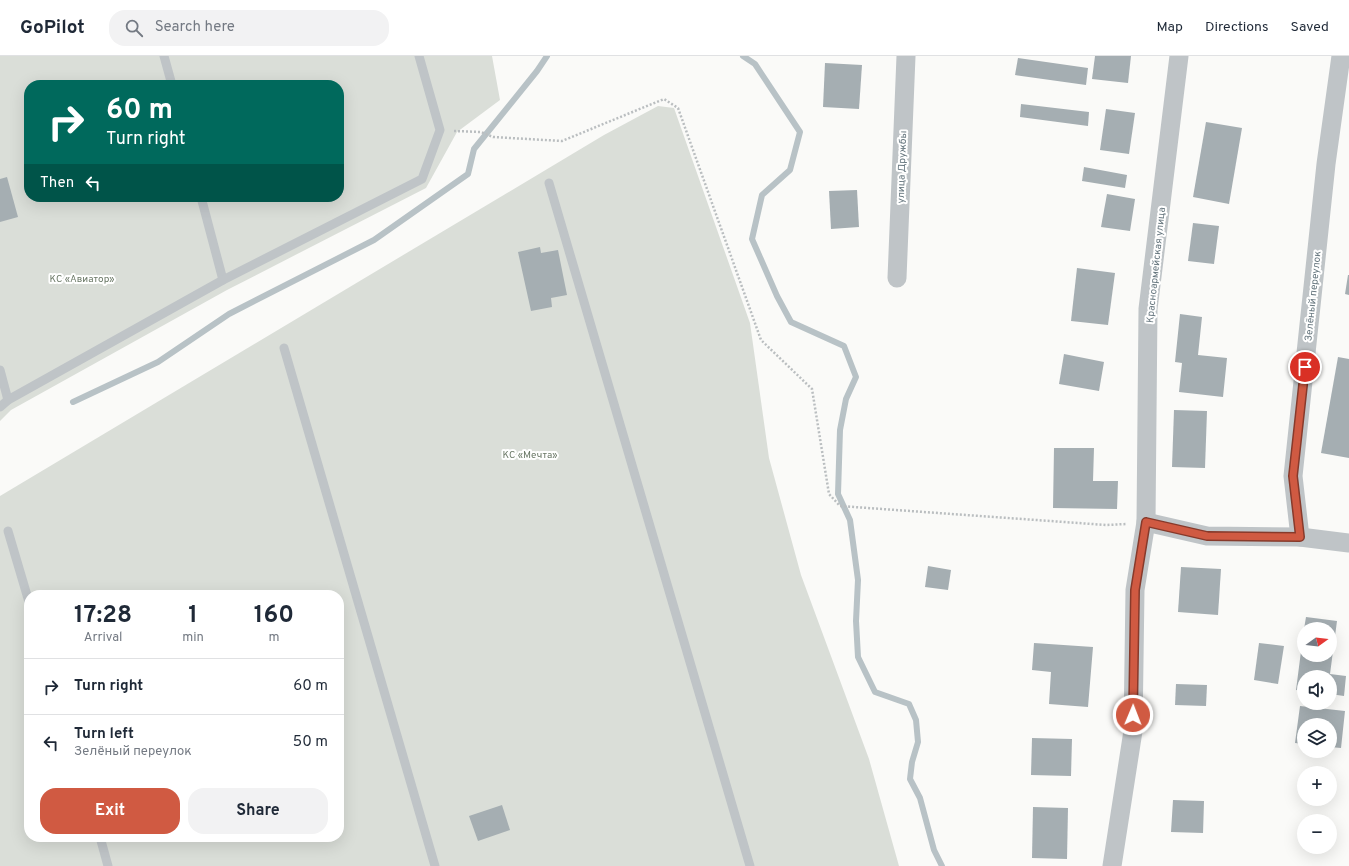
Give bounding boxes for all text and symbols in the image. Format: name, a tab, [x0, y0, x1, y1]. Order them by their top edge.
search box	[109, 10, 389, 46]
text: GoPilot	[20, 16, 85, 40]
icon: search	[123, 17, 145, 39]
text: Search here	[155, 18, 235, 37]
text: Map	[1157, 19, 1183, 36]
text: Directions	[1205, 19, 1269, 36]
text: Saved	[1291, 19, 1329, 36]
text: 60 m	[106, 93, 173, 129]
icon: right	[40, 96, 92, 148]
text: Turn right	[106, 128, 186, 151]
street label: улица Дружбы	[895, 131, 910, 204]
icon: left	[82, 172, 104, 194]
text: Then	[40, 174, 74, 193]
street label: Красноармейская улица	[1144, 207, 1169, 324]
street label: Зелёный переулок	[1302, 250, 1325, 342]
park label: КС «Авиатор»	[50, 273, 114, 286]
pin	[1288, 350, 1322, 384]
icon: arrive	[1294, 356, 1316, 378]
park label: КС «Мечта»	[503, 449, 557, 462]
text: 17:28	[74, 601, 132, 631]
text: 1	[188, 601, 198, 631]
text: 160	[254, 601, 294, 631]
north arrow	[1297, 622, 1337, 662]
map controls	[1297, 622, 1337, 854]
text: Arrival	[84, 630, 122, 646]
text: min	[182, 630, 204, 646]
text: m	[268, 630, 279, 646]
button: sound	[1297, 670, 1337, 710]
icon: right	[40, 676, 62, 698]
text: Turn right	[74, 677, 143, 696]
text: 60 m	[293, 677, 328, 696]
position arrow	[1112, 694, 1154, 736]
button: layers	[1297, 718, 1337, 758]
text: Turn left	[74, 725, 134, 744]
icon: left	[40, 732, 62, 754]
text: 50 m	[293, 733, 328, 752]
text: Зелёный переулок	[74, 744, 192, 760]
button: +	[1297, 766, 1337, 806]
button: Exit	[40, 788, 180, 834]
button: Share	[188, 788, 328, 834]
button: −	[1297, 814, 1337, 854]

